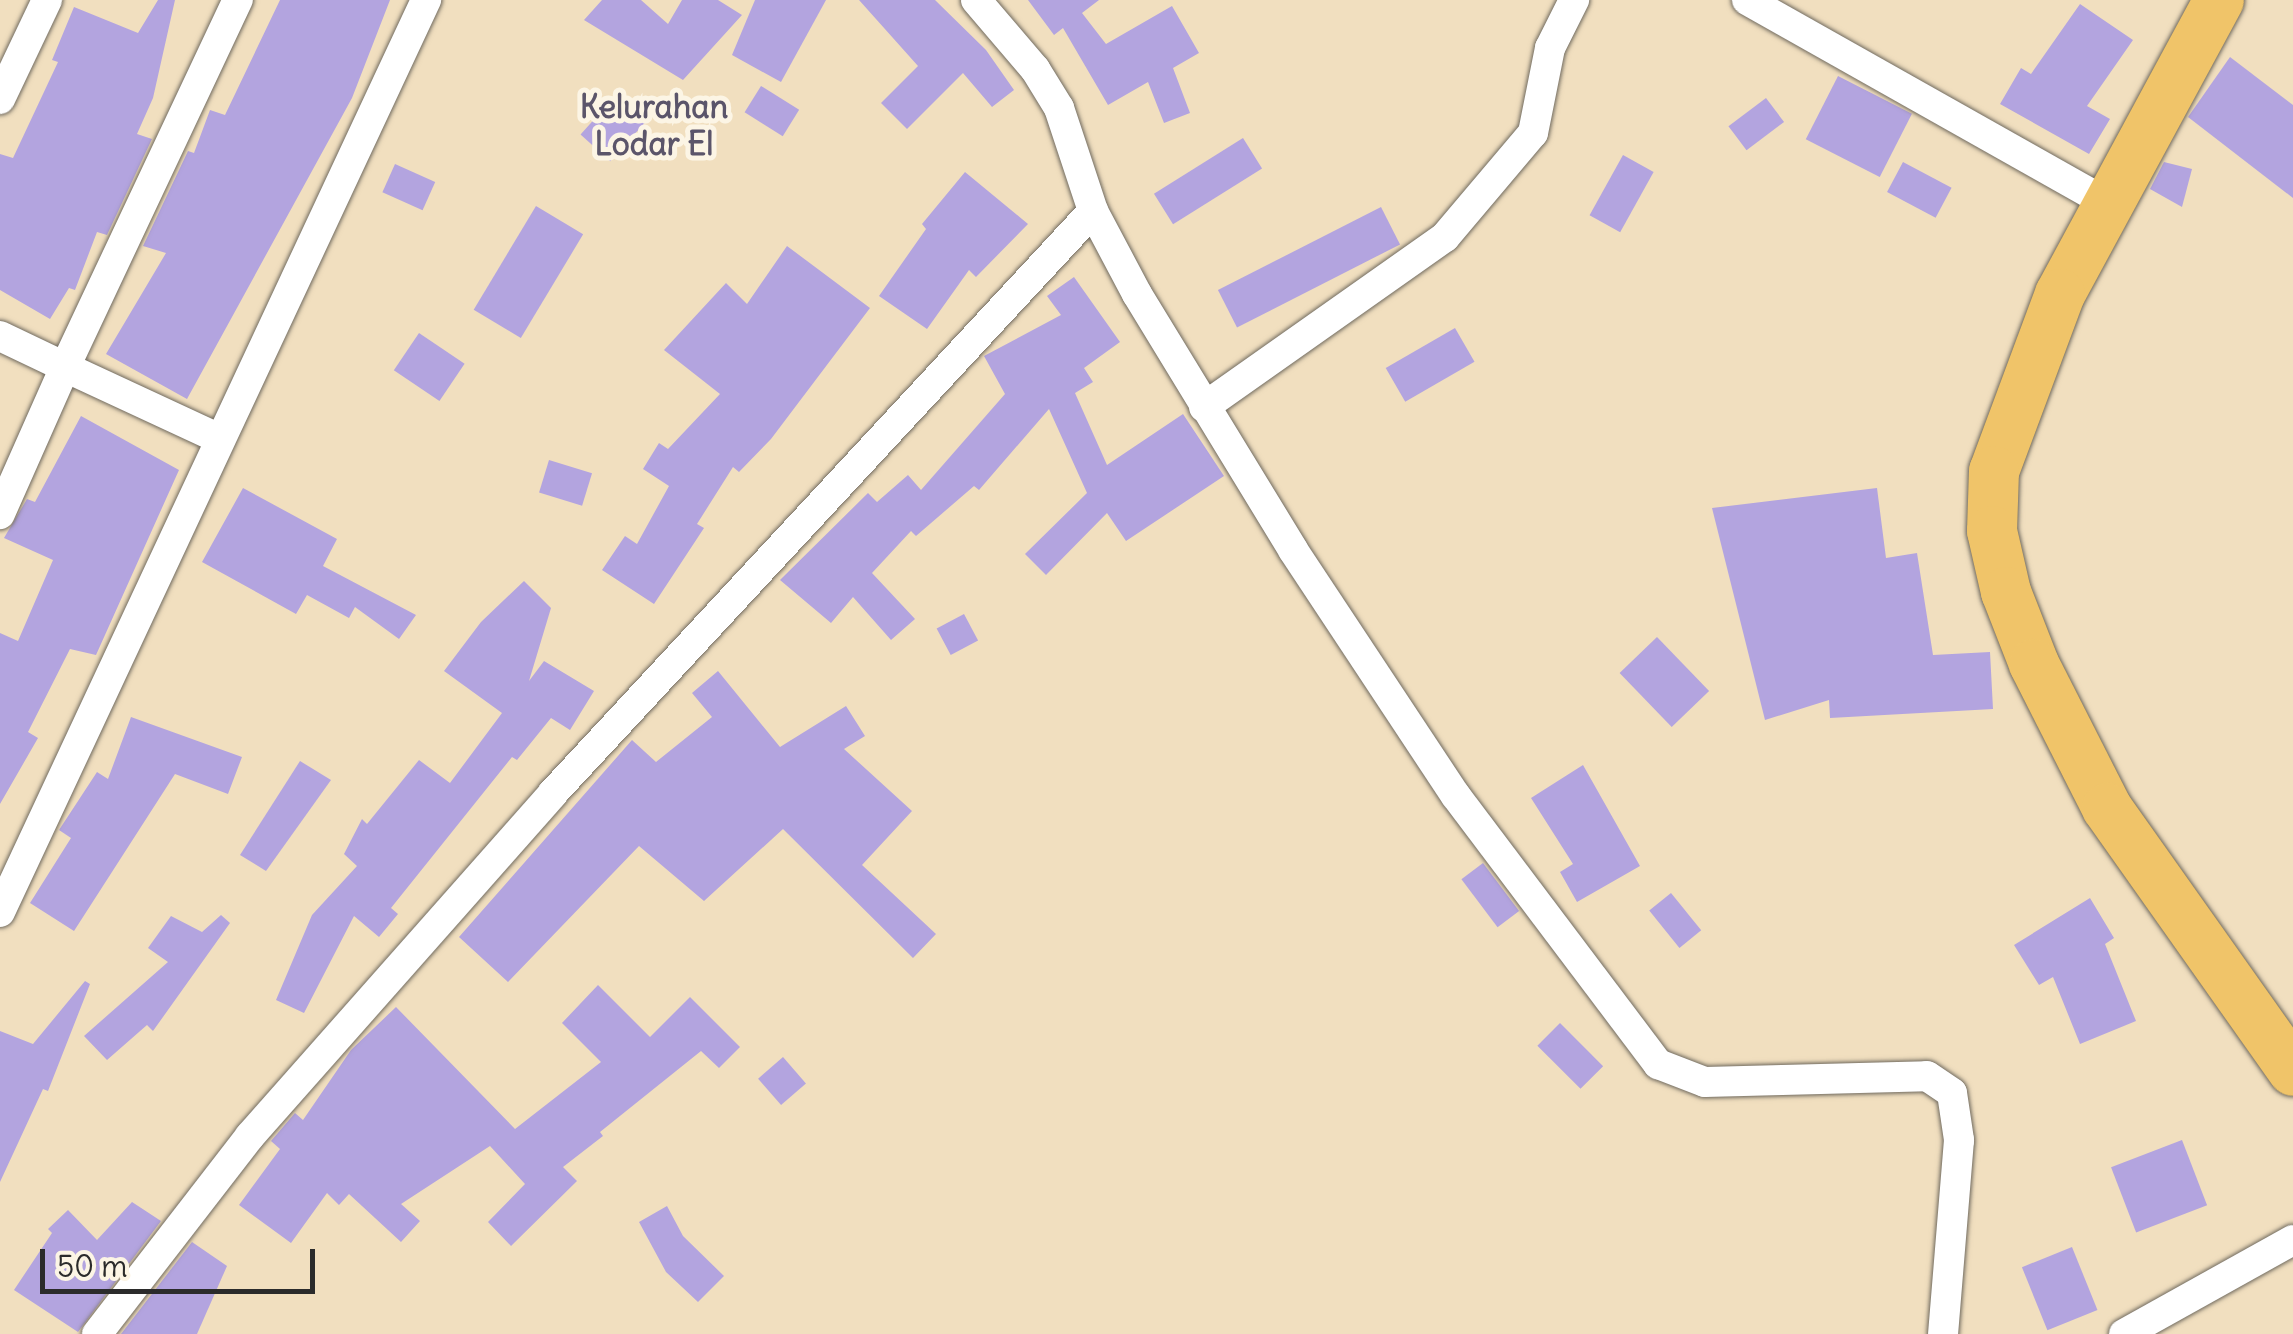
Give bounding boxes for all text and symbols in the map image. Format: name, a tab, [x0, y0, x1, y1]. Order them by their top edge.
district label: Kelurahan Lodar El	[580, 89, 728, 164]
scale bar	[45, 1229, 320, 1291]
text: 50 m	[57, 1247, 127, 1285]

